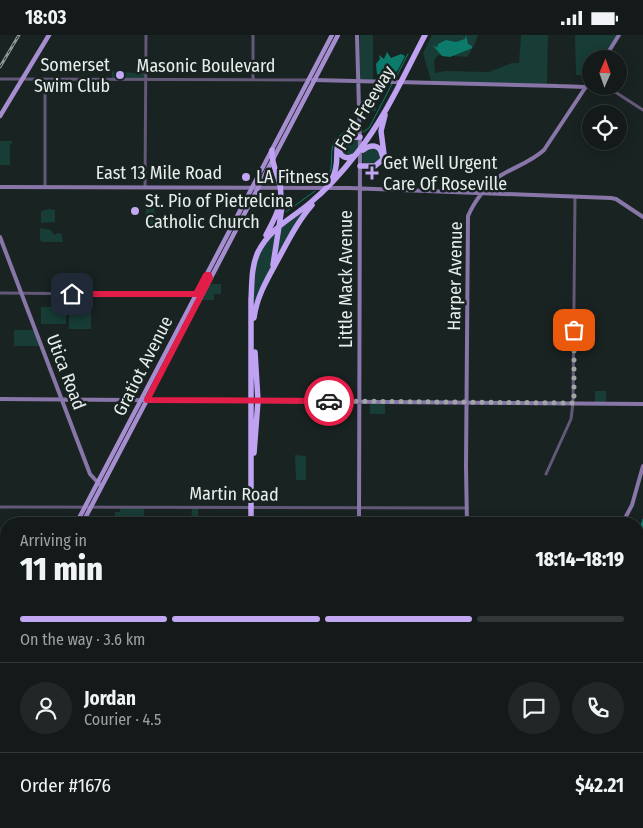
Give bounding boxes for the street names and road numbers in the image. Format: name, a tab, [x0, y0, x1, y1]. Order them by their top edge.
street label: Masonic Boulevard	[137, 55, 275, 77]
street label: Ford Freeway	[330, 62, 400, 154]
street label: East 13 Mile Road	[96, 162, 222, 184]
street label: Little Mack Avenue	[335, 210, 357, 348]
street label: Harper Avenue	[443, 221, 467, 331]
street label: Gratiot Avenue	[108, 312, 178, 420]
street label: Utica Road	[42, 331, 90, 413]
street label: Martin Road	[189, 482, 279, 506]

